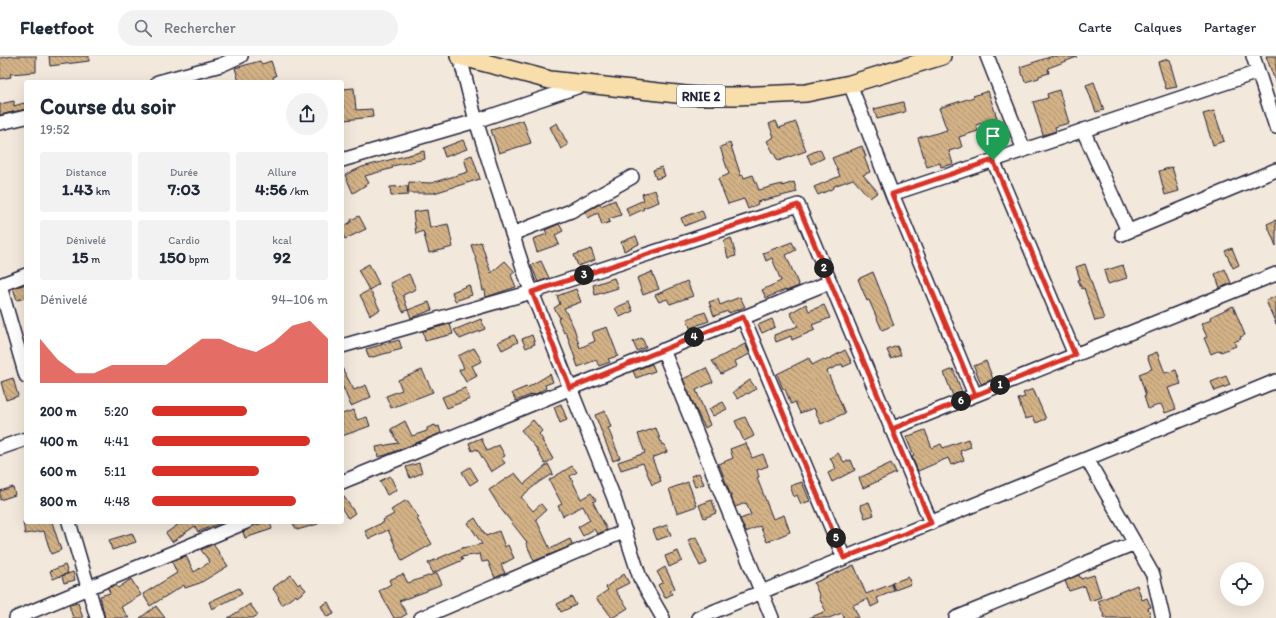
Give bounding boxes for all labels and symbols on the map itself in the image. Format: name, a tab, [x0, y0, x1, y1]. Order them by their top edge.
road number: RNIE 2	[677, 85, 725, 107]
pin	[976, 119, 1010, 160]
pin: 2	[814, 258, 834, 278]
pin: 3	[574, 265, 594, 285]
pin: 4	[684, 327, 704, 347]
pin: 1	[990, 375, 1010, 395]
pin: 6	[951, 391, 971, 411]
pin: 5	[826, 528, 846, 548]

